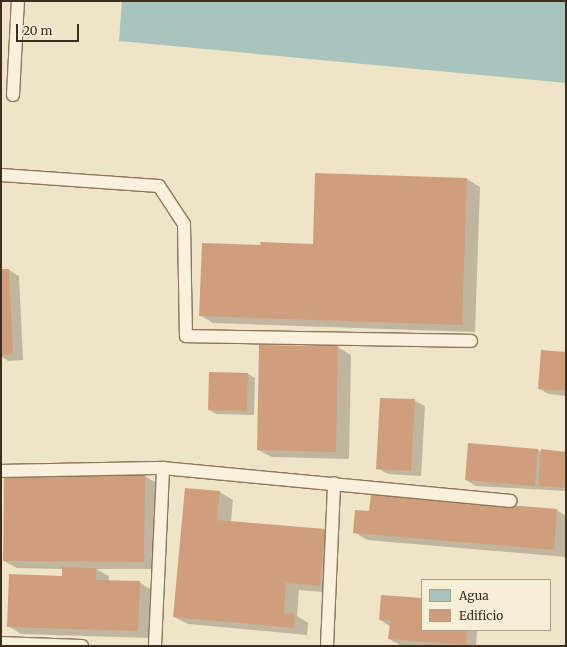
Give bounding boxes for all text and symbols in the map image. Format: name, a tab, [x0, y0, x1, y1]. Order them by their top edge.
scale bar	[18, 16, 81, 42]
text: 20 m	[23, 23, 52, 38]
legend	[421, 579, 551, 631]
text: Agua	[459, 588, 489, 603]
text: Edificio	[459, 608, 503, 623]

